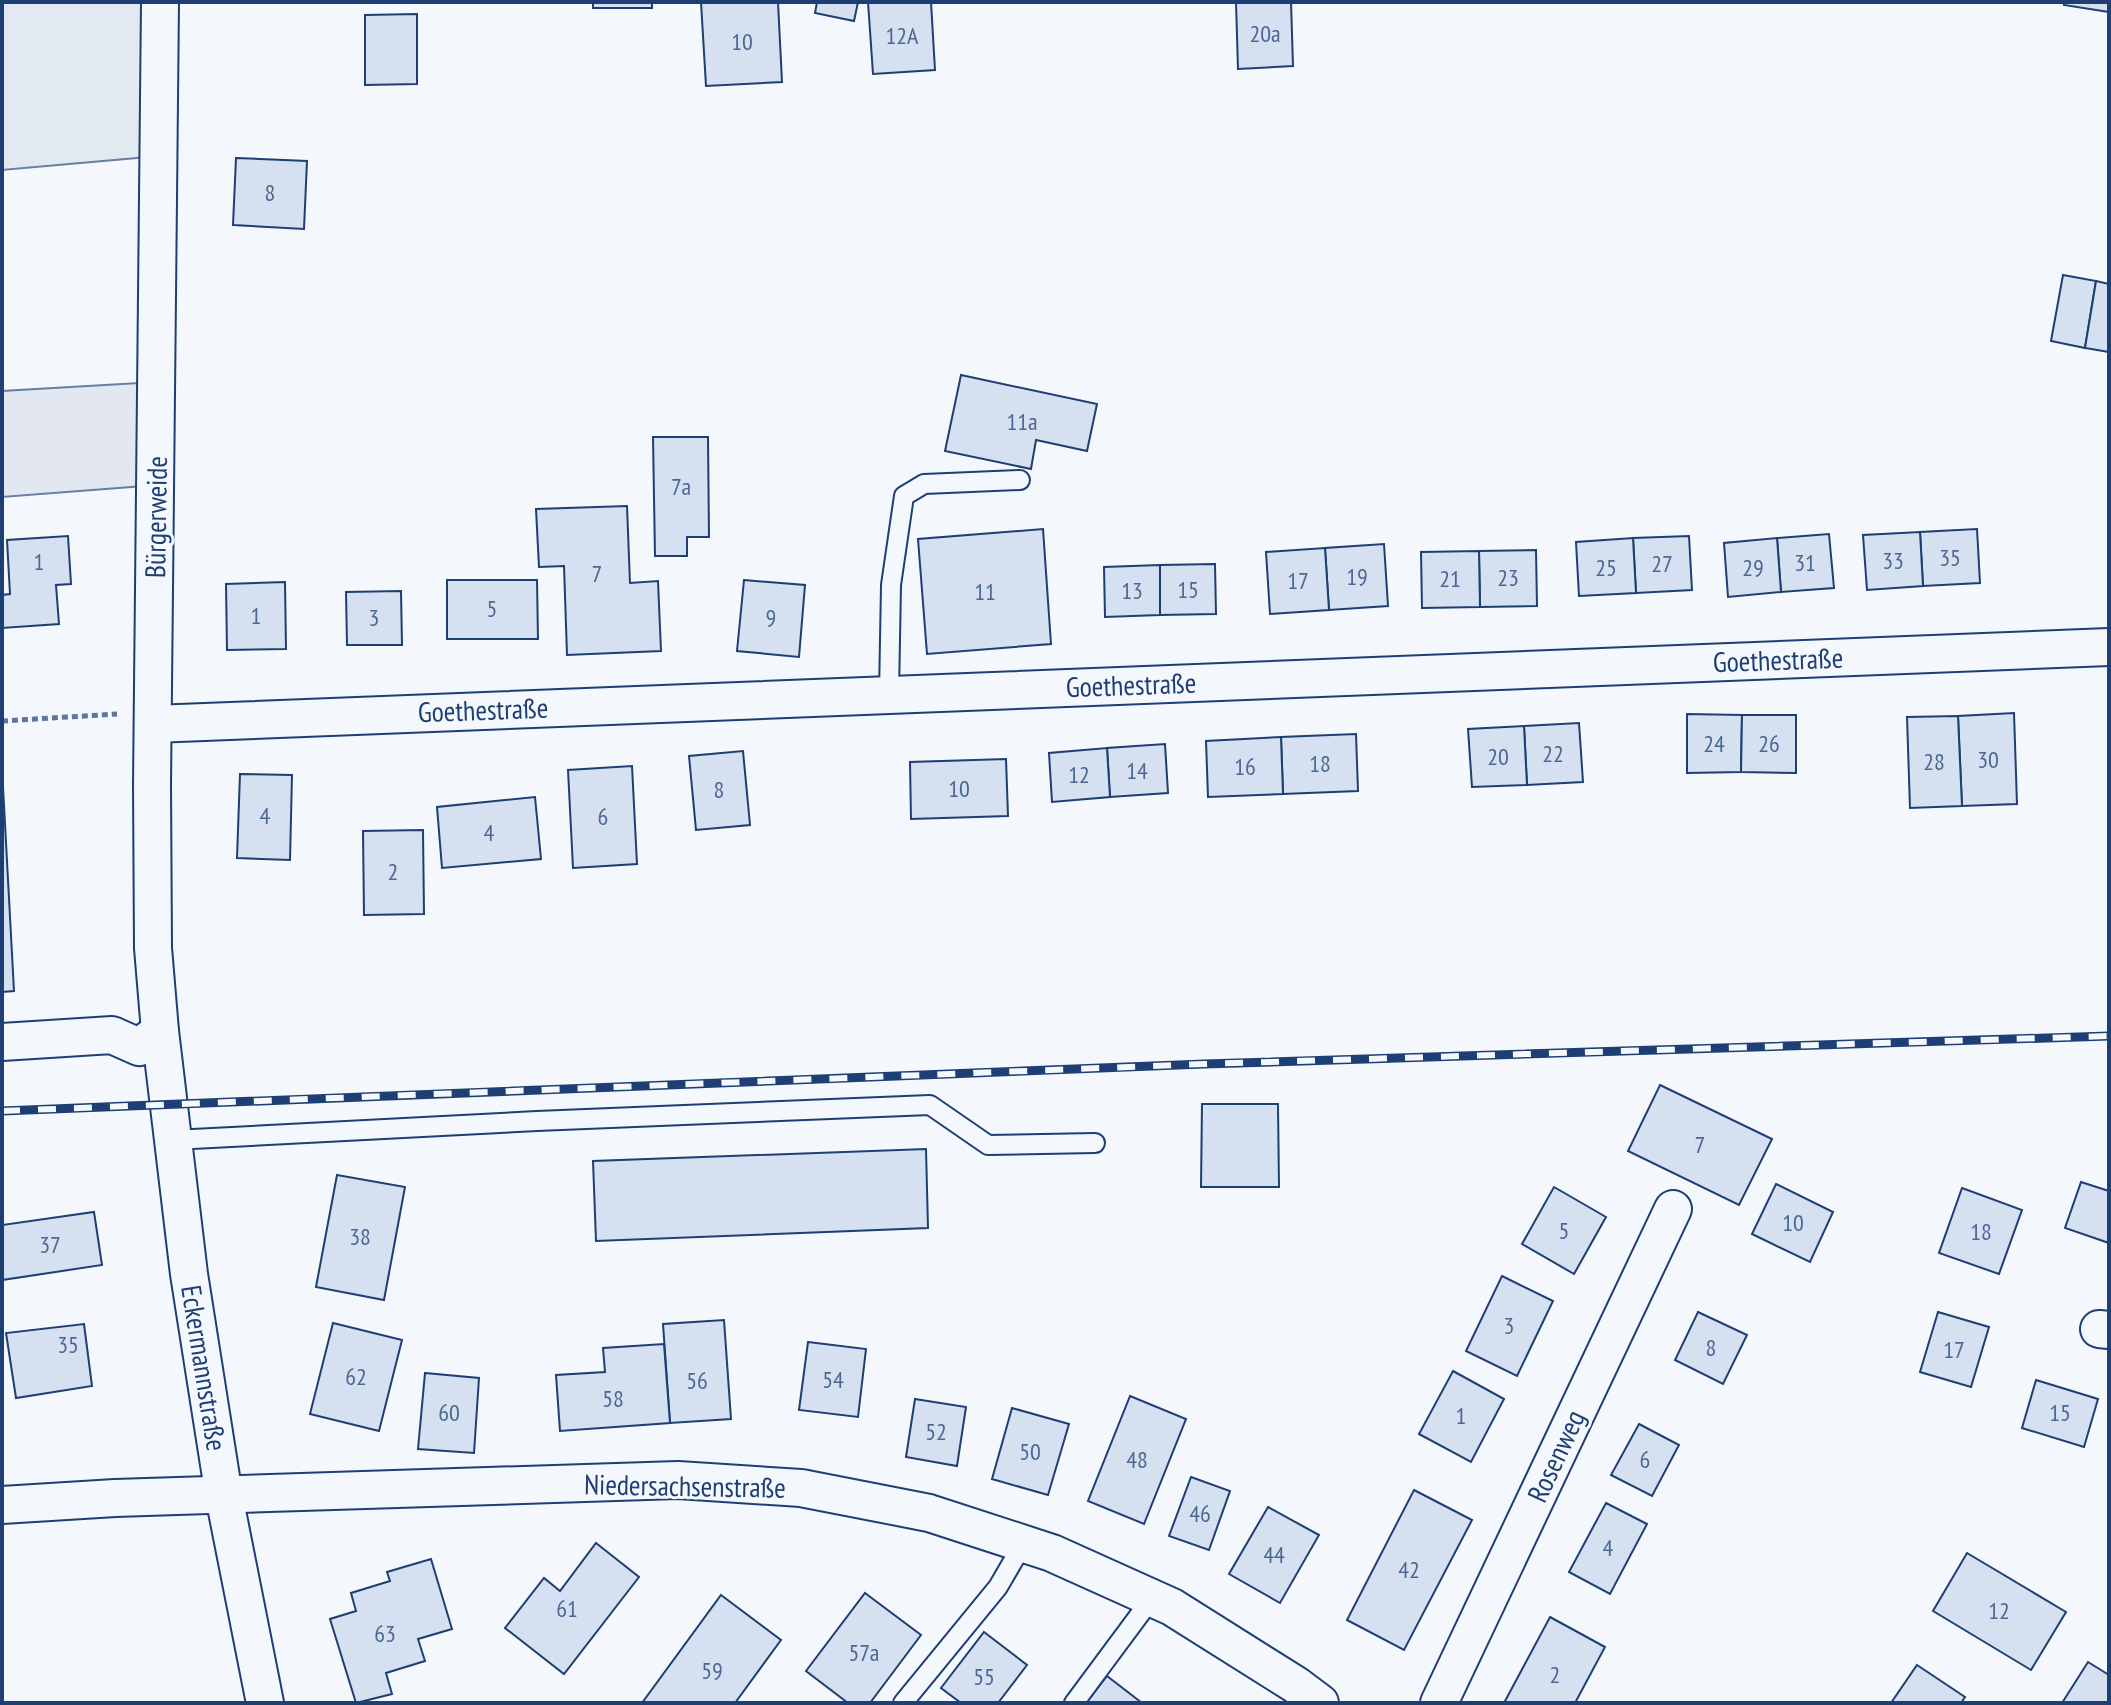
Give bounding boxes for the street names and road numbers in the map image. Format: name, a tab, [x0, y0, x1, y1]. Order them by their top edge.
street label: Bürgerweide	[136, 456, 175, 578]
street label: Goethestraße	[1712, 639, 1844, 680]
street label: Goethestraße	[1065, 664, 1197, 705]
street label: Goethestraße	[417, 689, 549, 730]
street label: Eckermannstraße	[173, 1283, 236, 1453]
street label: Rosenweg	[1518, 1404, 1593, 1508]
street label: Niedersachsenstraße	[584, 1465, 786, 1506]

